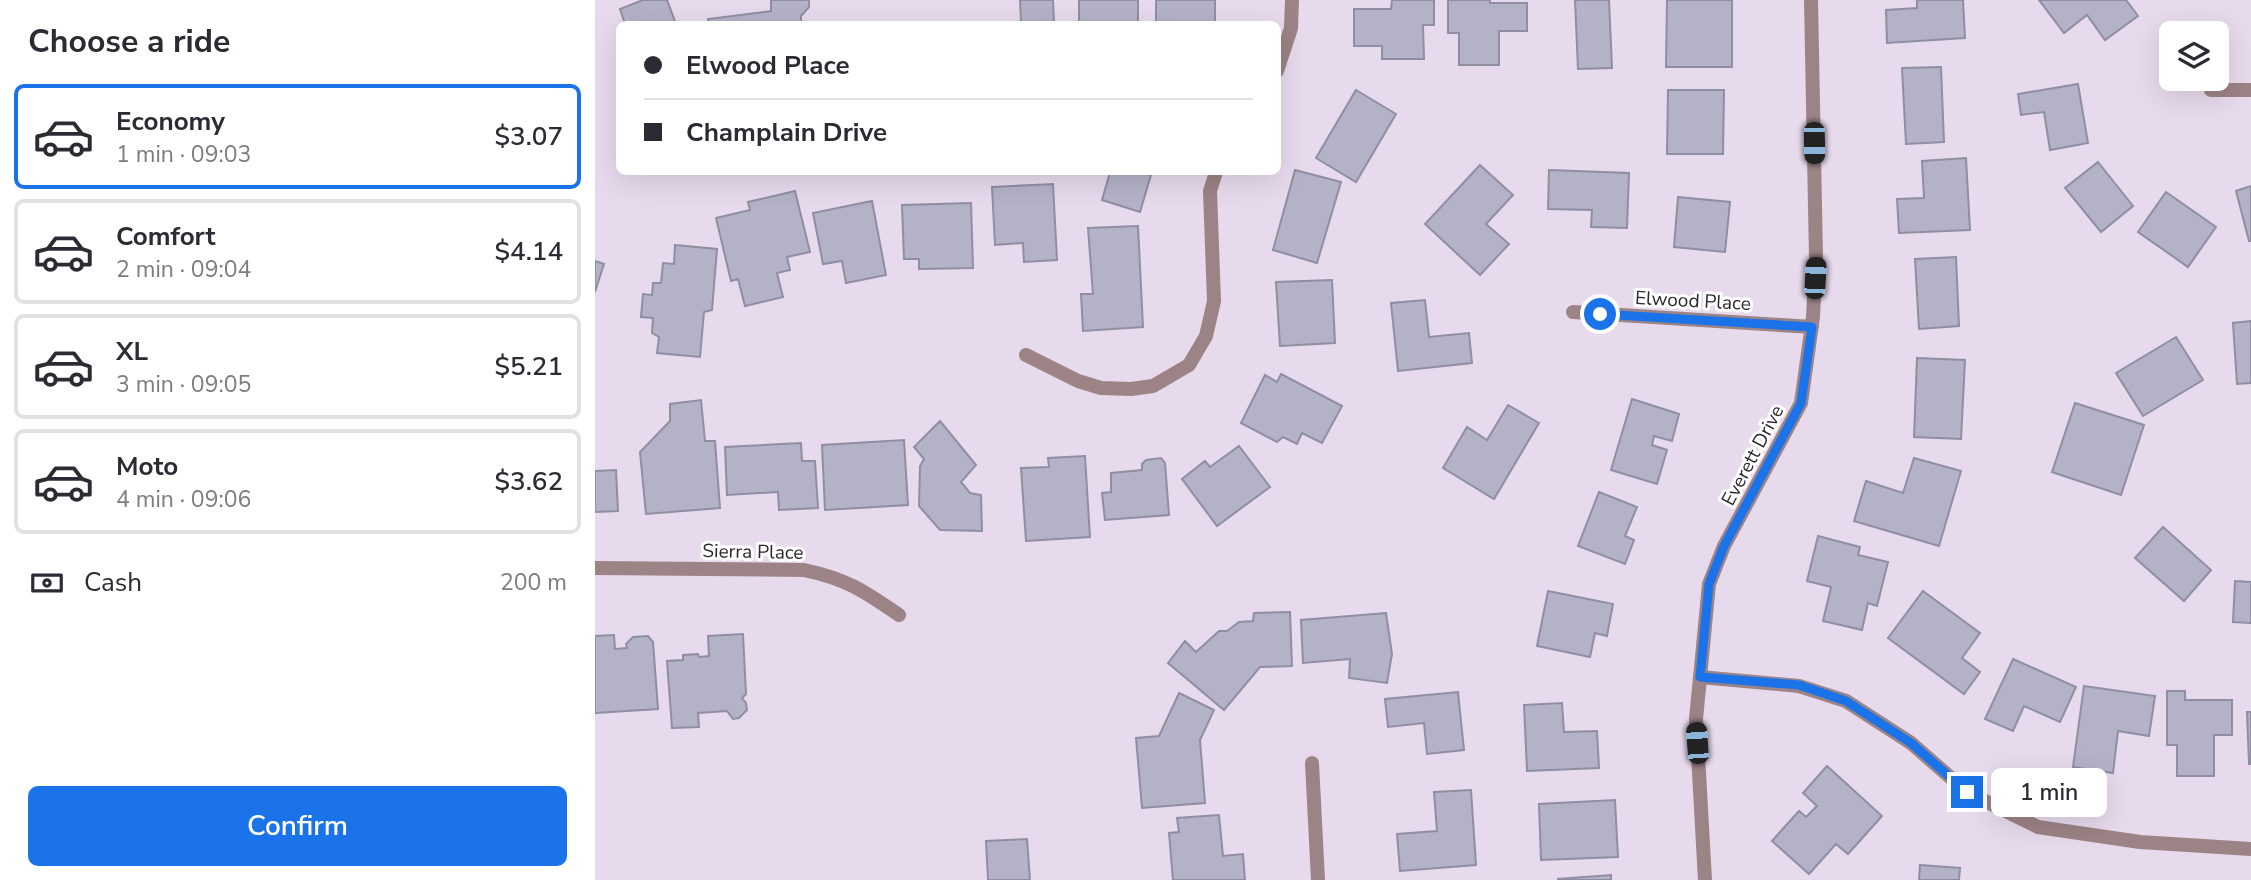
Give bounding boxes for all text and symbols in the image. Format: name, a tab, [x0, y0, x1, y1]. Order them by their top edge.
text: Choose a ride	[28, 20, 230, 63]
map controls	[2159, 21, 2229, 91]
button: layers	[2159, 21, 2229, 91]
text: Elwood Place	[686, 48, 850, 83]
text: Economy	[116, 104, 225, 139]
icon: car	[32, 105, 95, 168]
text: Champlain Drive	[686, 115, 887, 150]
text: $3.07	[494, 119, 563, 154]
car	[1804, 122, 1825, 164]
text: 1 min · 09:03	[116, 139, 251, 170]
text: Comfort	[116, 219, 216, 254]
icon: car	[32, 220, 95, 283]
text: $4.14	[494, 234, 563, 269]
text: 2 min · 09:04	[116, 254, 251, 285]
car	[1804, 256, 1827, 300]
street label: Elwood Place	[1634, 285, 1751, 317]
route start	[1584, 298, 1616, 330]
text: XL	[116, 334, 148, 369]
icon: car	[32, 335, 95, 398]
text: $5.21	[494, 349, 563, 384]
text: 3 min · 09:05	[116, 369, 251, 400]
street label: Everett Drive	[1715, 401, 1790, 510]
text: Moto	[116, 449, 178, 484]
icon: car	[32, 450, 95, 513]
text: $3.62	[494, 464, 563, 499]
text: 4 min · 09:06	[116, 484, 251, 515]
street label: Sierra Place	[702, 538, 804, 566]
icon: cash	[28, 564, 66, 602]
text: Cash	[84, 565, 142, 600]
text: 200 m	[500, 567, 567, 598]
car	[1686, 721, 1709, 765]
callout: 1 min	[1991, 768, 2107, 816]
route end	[1951, 776, 1983, 808]
text: 1 min	[2020, 777, 2078, 808]
button: Confirm	[28, 786, 567, 866]

